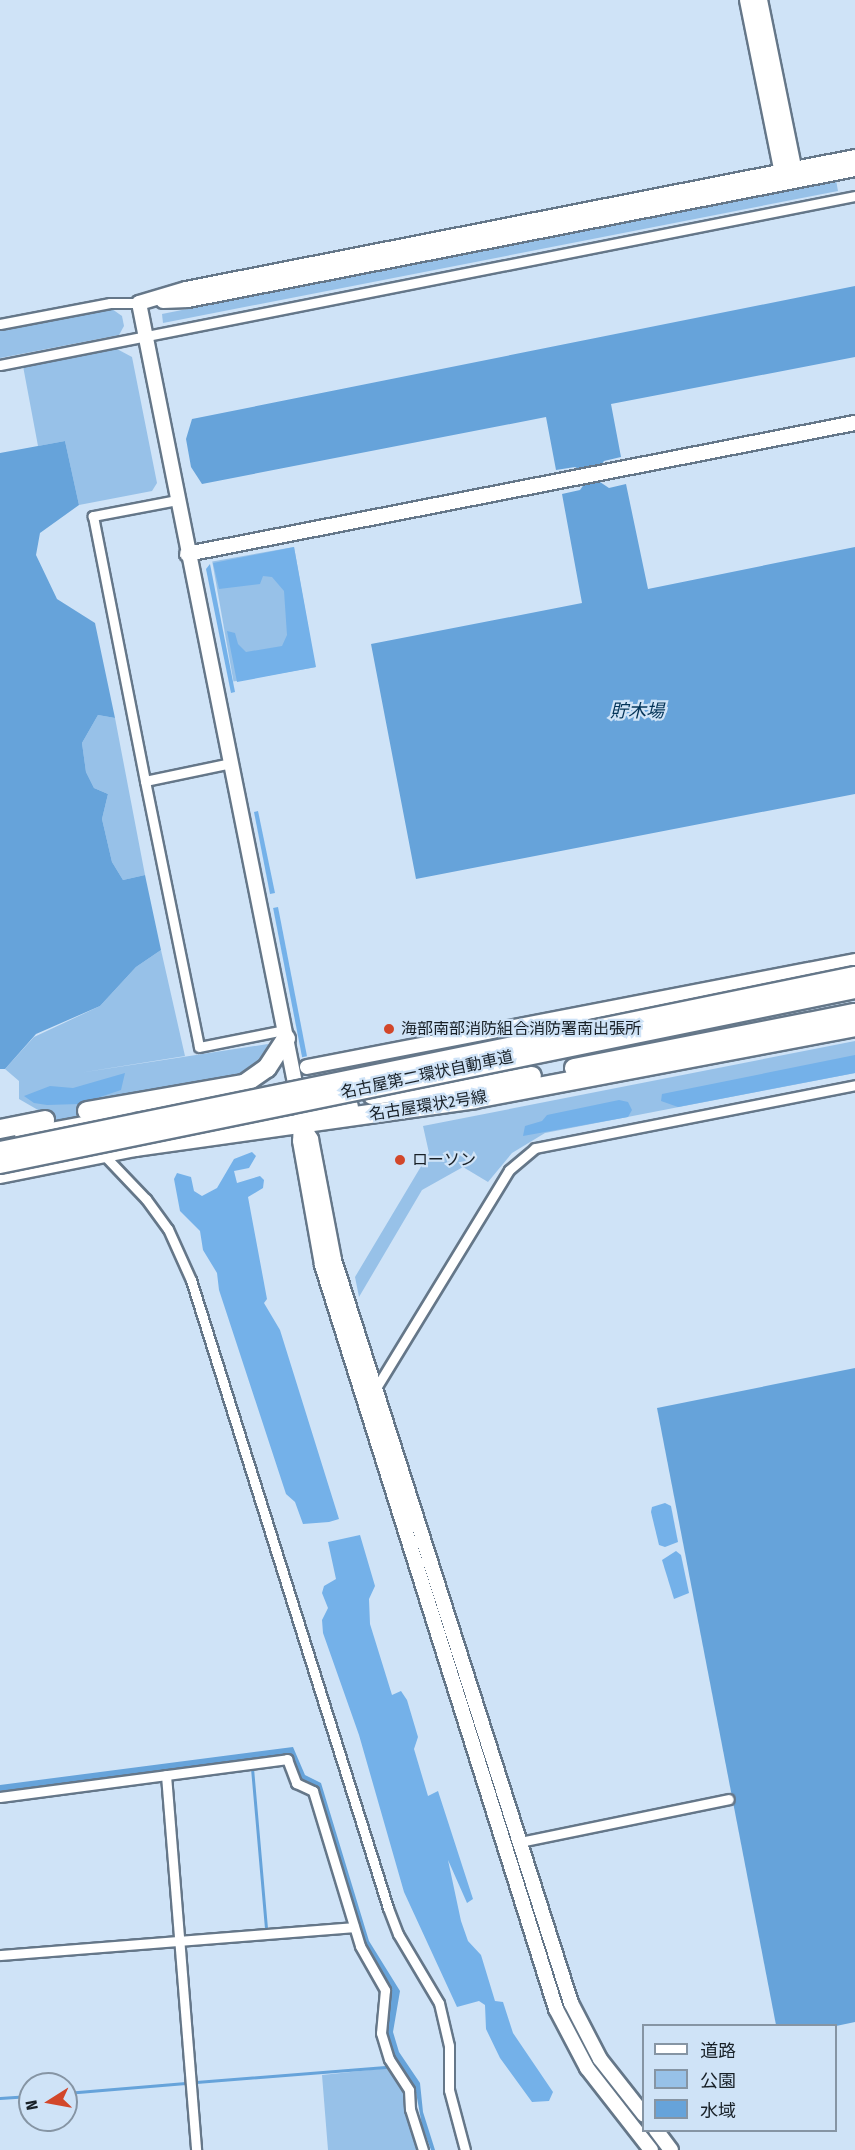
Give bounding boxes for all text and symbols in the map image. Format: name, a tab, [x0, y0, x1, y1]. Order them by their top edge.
water label: 貯木場	[610, 700, 664, 722]
place label: 海部南部消防組合消防署南出張所	[401, 1019, 641, 1039]
marker: 海部南部消防組合消防署南出張所	[382, 1022, 396, 1036]
street label: 名古屋第二環状自動車道	[339, 1047, 515, 1103]
street label: 名古屋環状2号線	[368, 1087, 488, 1125]
place label: ローソン	[412, 1150, 476, 1170]
marker: ローソン	[393, 1153, 407, 1167]
legend	[642, 2024, 837, 2132]
text: 道路	[700, 2040, 736, 2062]
text: 公園	[700, 2070, 736, 2092]
north arrow	[18, 2072, 78, 2132]
text: N	[22, 2099, 42, 2112]
text: 水域	[700, 2100, 736, 2122]

